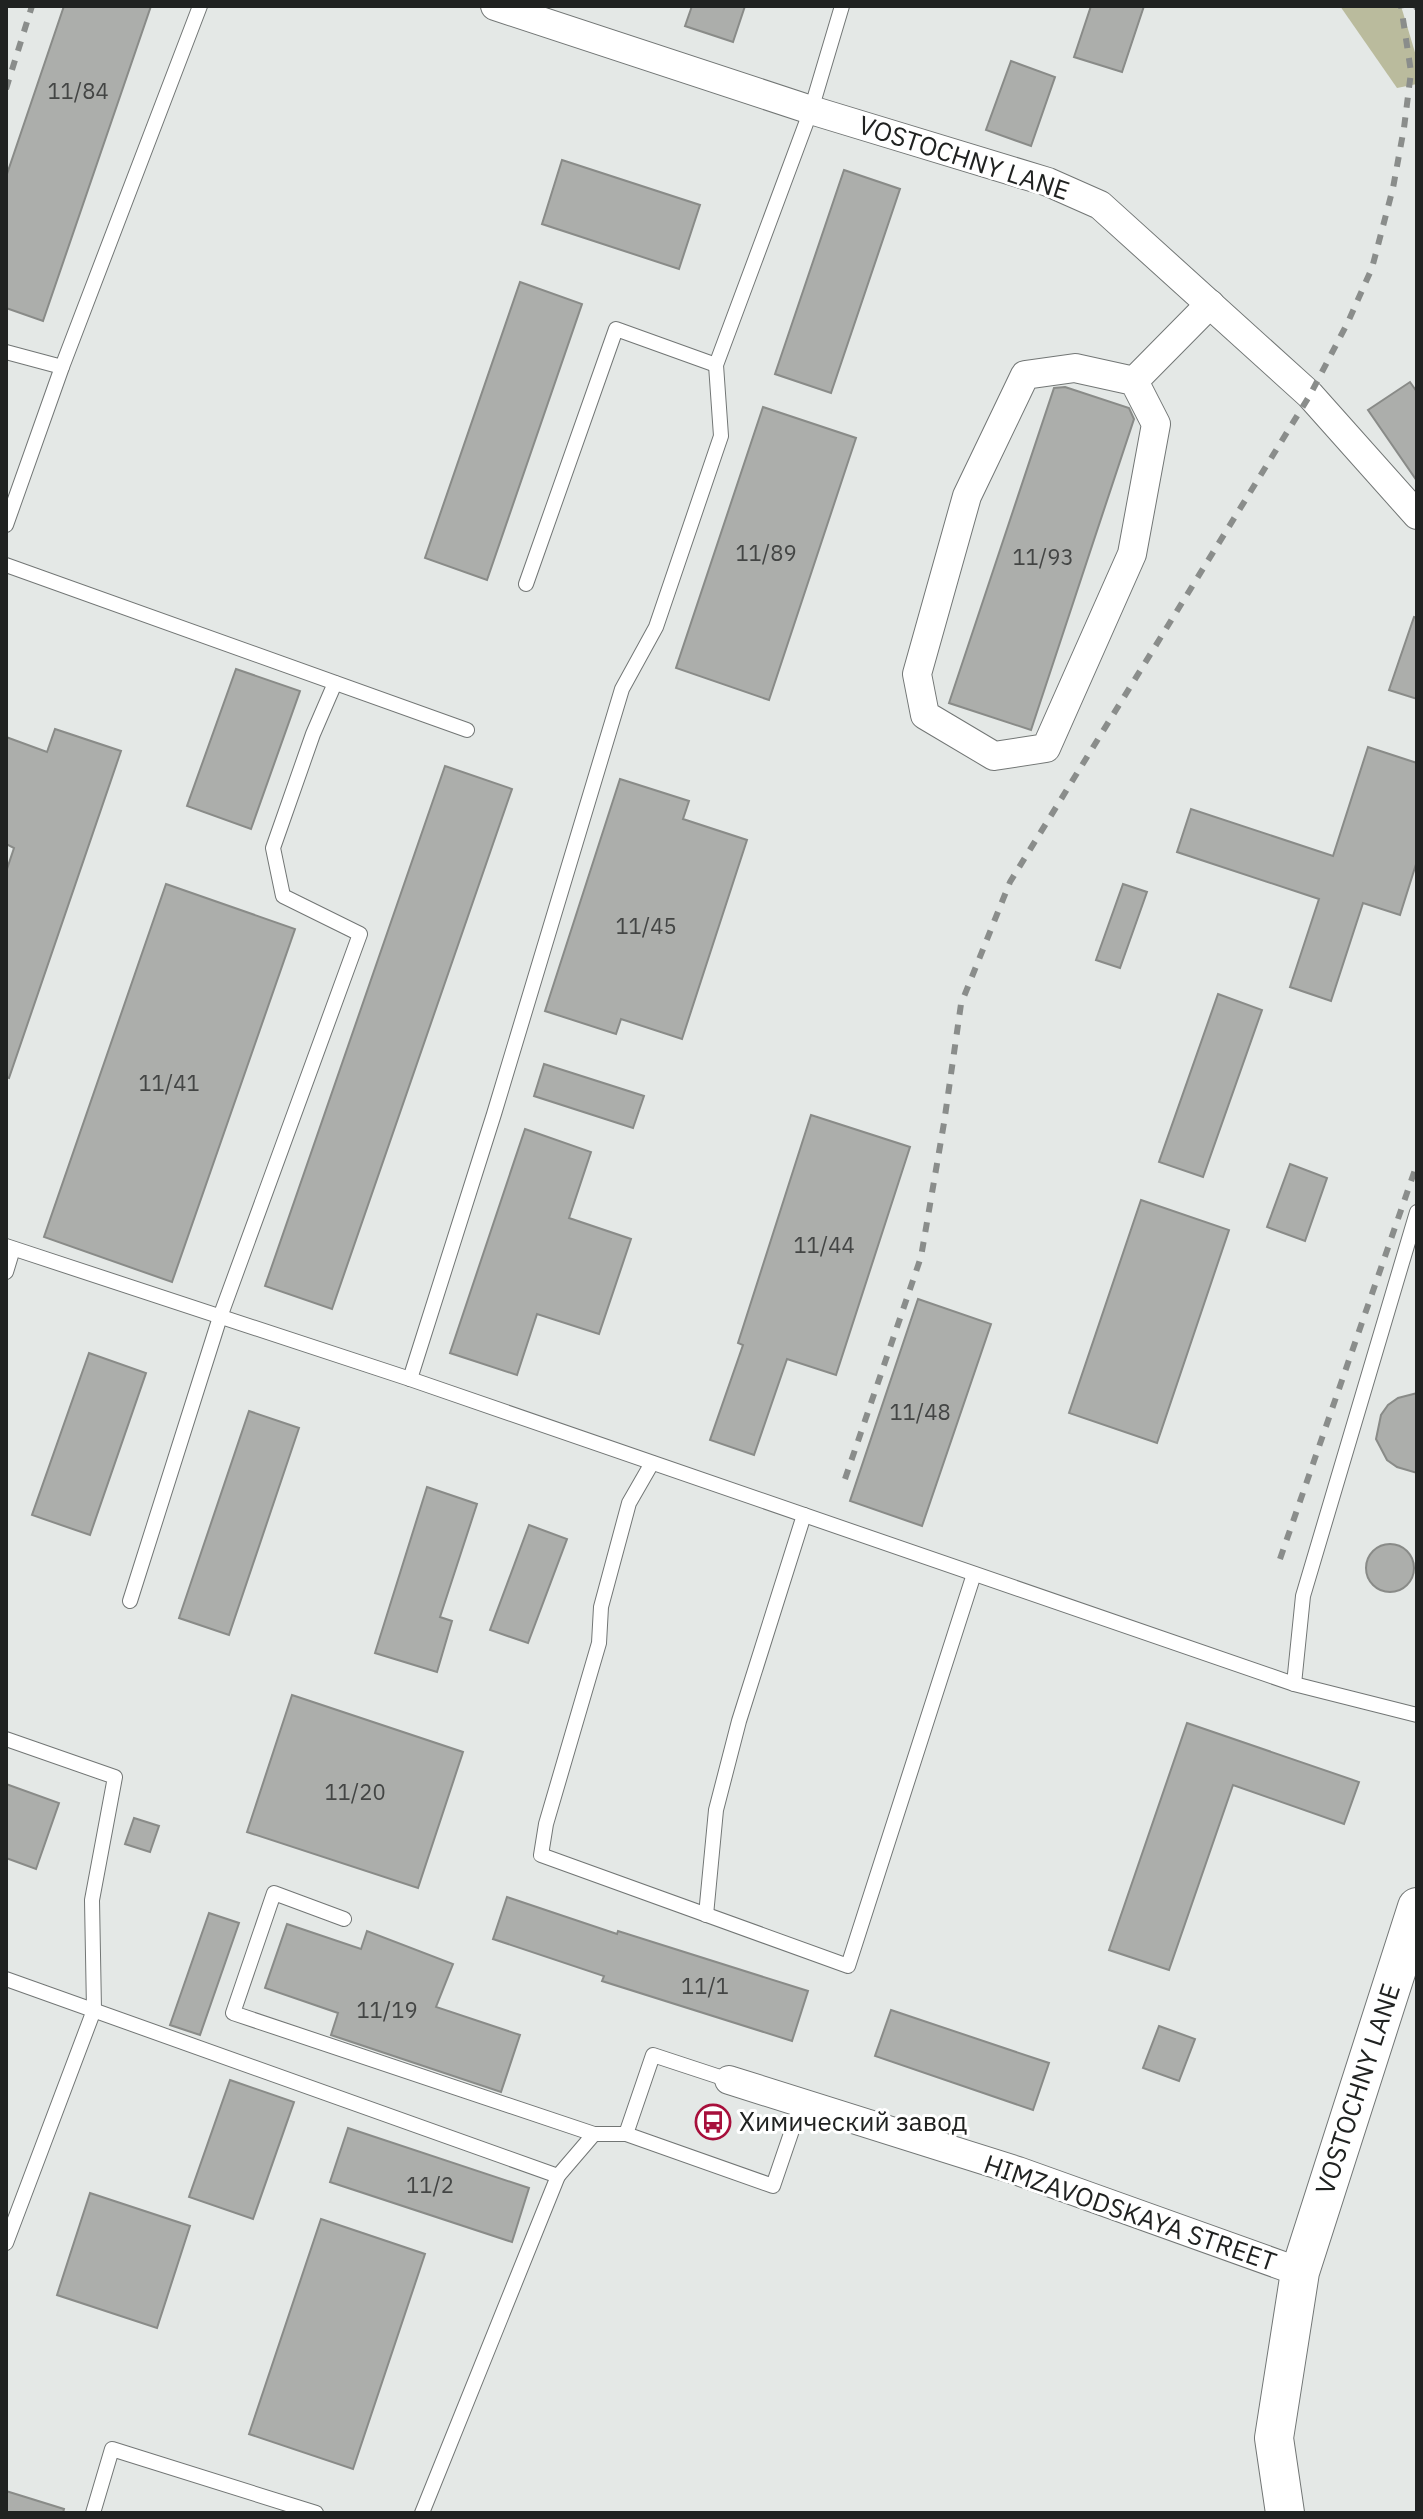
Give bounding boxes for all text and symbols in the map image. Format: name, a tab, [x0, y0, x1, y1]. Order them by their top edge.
house number: 11/84	[47, 76, 109, 105]
street label: VOSTOCHNY LANE	[855, 107, 1074, 207]
house number: 11/89	[735, 538, 797, 567]
house number: 11/93	[1012, 542, 1074, 571]
house number: 11/45	[615, 911, 677, 940]
house number: 11/41	[138, 1068, 200, 1097]
house number: 11/44	[793, 1230, 855, 1259]
house number: 11/48	[889, 1397, 951, 1426]
house number: 11/20	[324, 1777, 386, 1806]
house number: 11/1	[681, 1971, 729, 2000]
street label: VOSTOCHNY LANE	[1307, 1979, 1407, 2198]
house number: 11/19	[356, 1995, 418, 2024]
bus stop icon: Химический завод	[694, 2103, 732, 2141]
place label: Химический завод	[739, 2104, 967, 2138]
street label: HIMZAVODSKAYA STREET	[980, 2146, 1281, 2278]
house number: 11/2	[406, 2170, 454, 2199]

